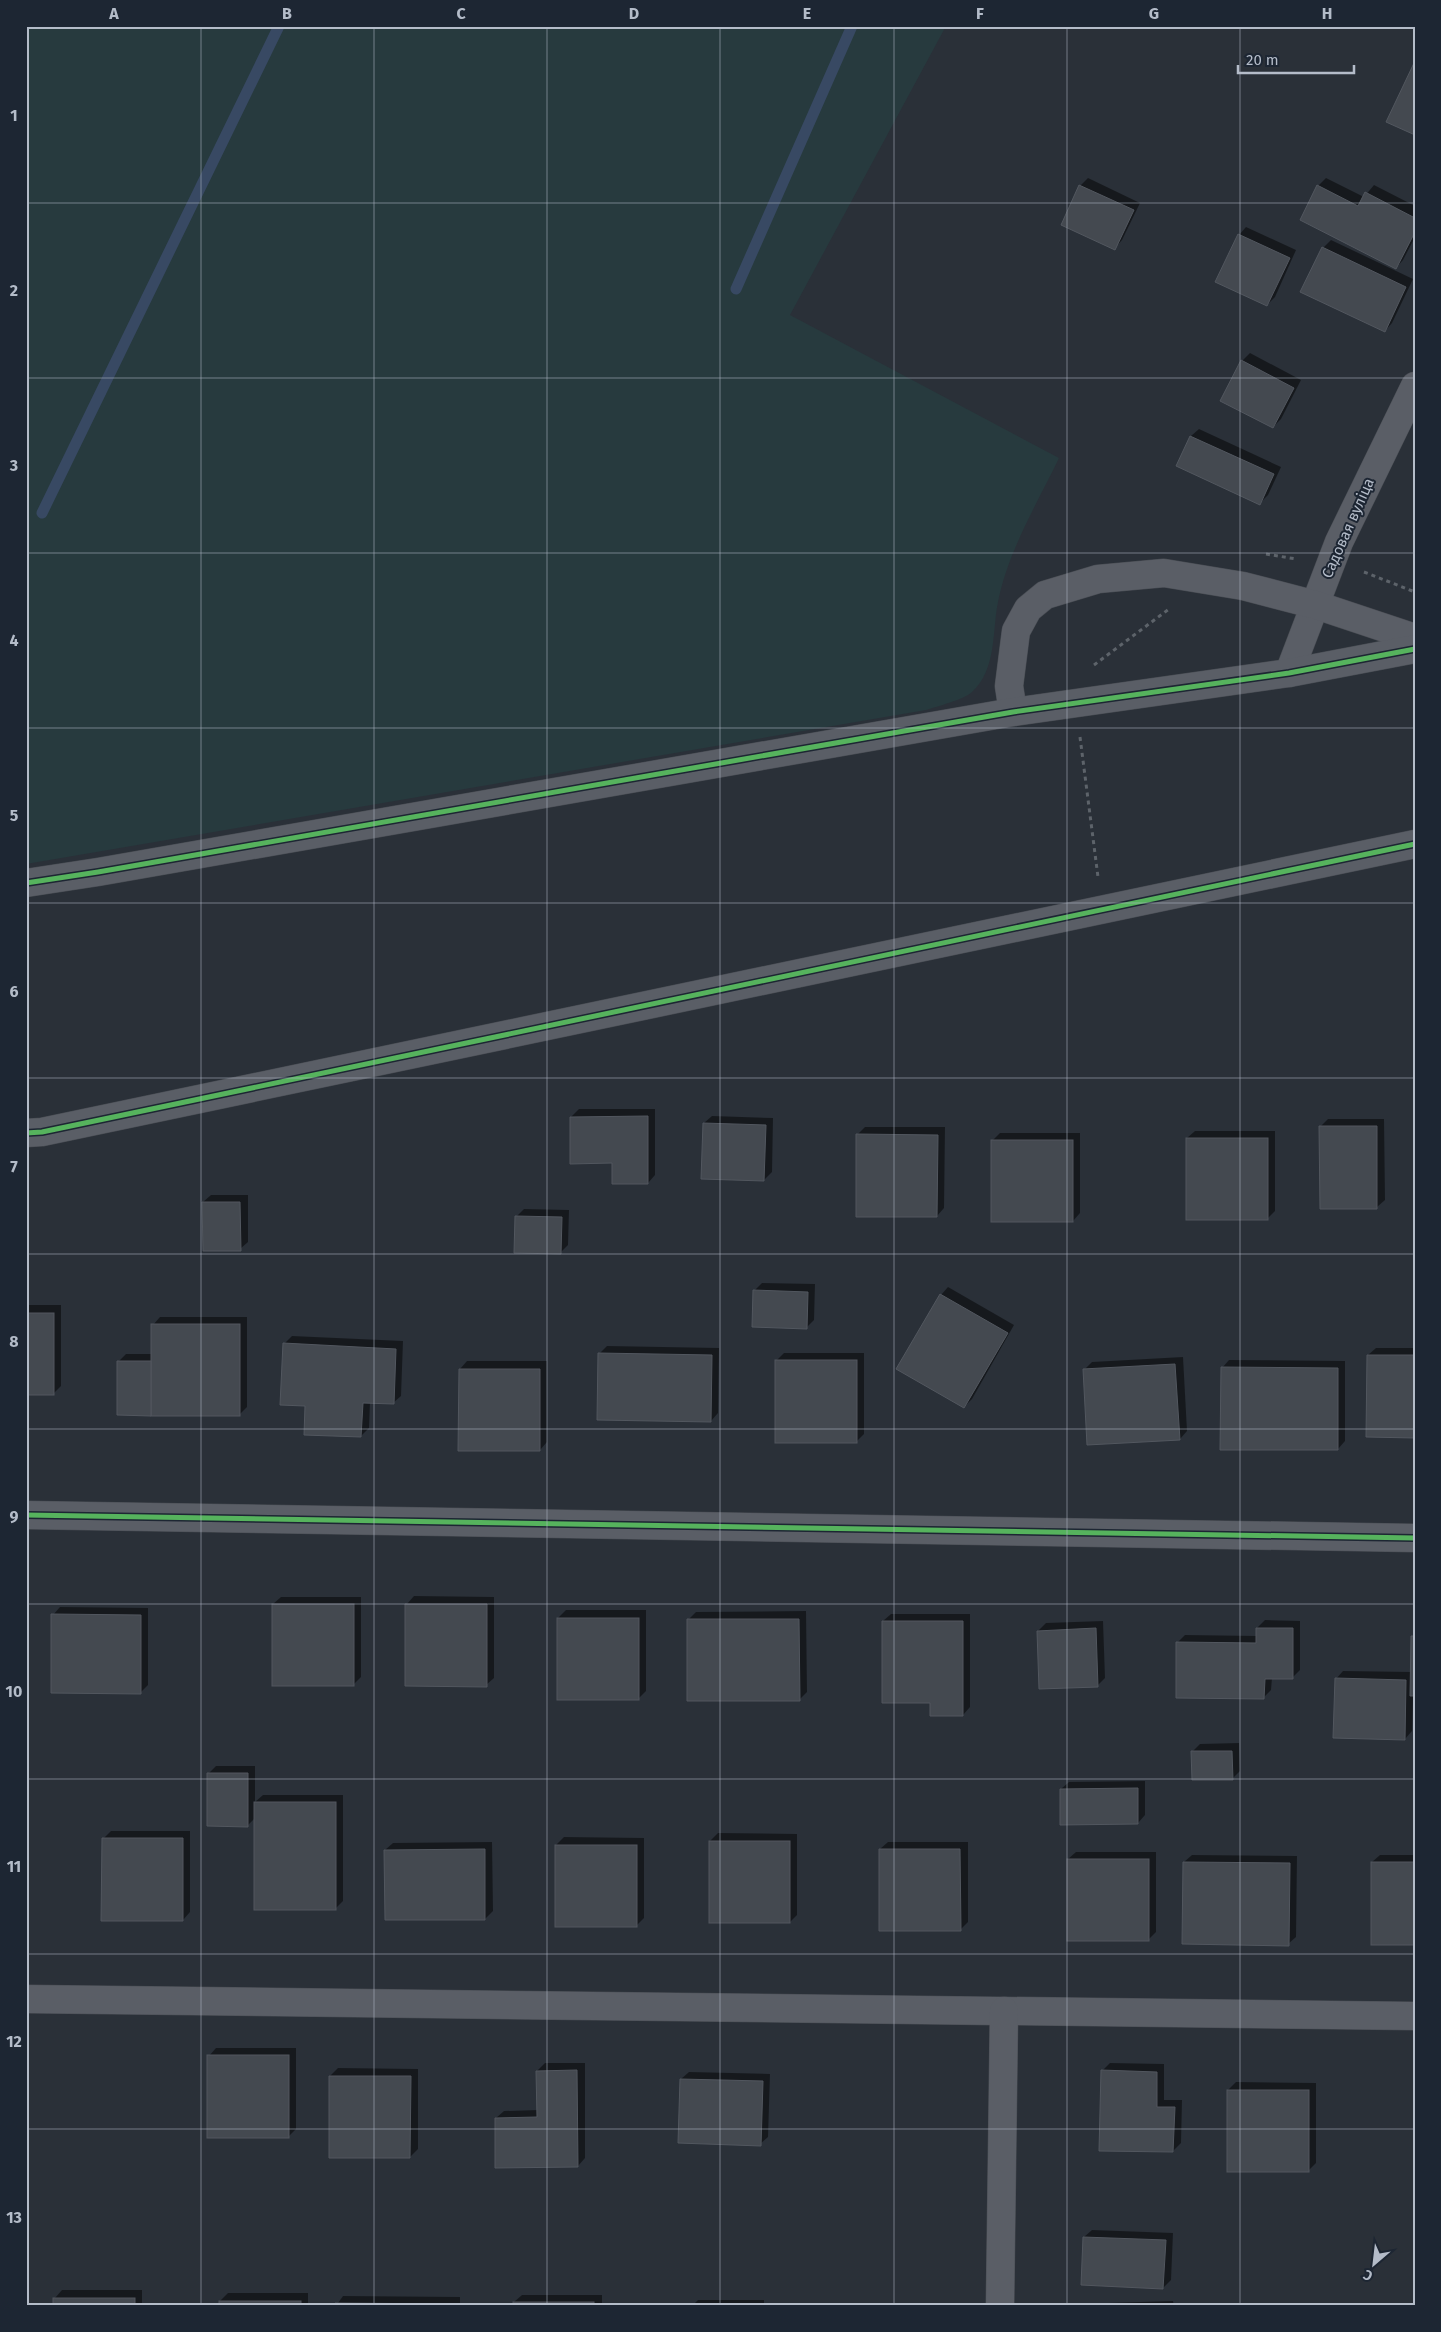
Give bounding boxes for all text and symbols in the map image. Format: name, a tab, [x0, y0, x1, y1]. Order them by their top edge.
text: A	[108, 4, 119, 23]
text: B	[282, 4, 292, 23]
text: C	[456, 4, 466, 23]
text: D	[629, 4, 639, 23]
text: E	[803, 4, 811, 23]
text: F	[976, 4, 984, 23]
text: G	[1149, 4, 1159, 23]
text: H	[1322, 4, 1332, 23]
scale bar	[1238, 42, 1355, 74]
text: 20 m	[1246, 51, 1279, 69]
text: 1	[10, 106, 18, 125]
text: 2	[10, 281, 18, 300]
text: 3	[9, 456, 18, 475]
street label: Садовая вуліца	[1318, 475, 1378, 581]
text: 4	[9, 631, 19, 650]
text: 5	[10, 806, 19, 825]
text: 6	[9, 982, 19, 1001]
text: 7	[10, 1157, 18, 1176]
text: 8	[9, 1332, 19, 1351]
text: 9	[10, 1507, 19, 1526]
text: 10	[6, 1682, 22, 1701]
text: 11	[7, 1857, 21, 1876]
text: 12	[6, 2032, 22, 2051]
text: 13	[6, 2208, 22, 2227]
north arrow	[1348, 2240, 1398, 2290]
text: С	[1361, 2266, 1376, 2284]

